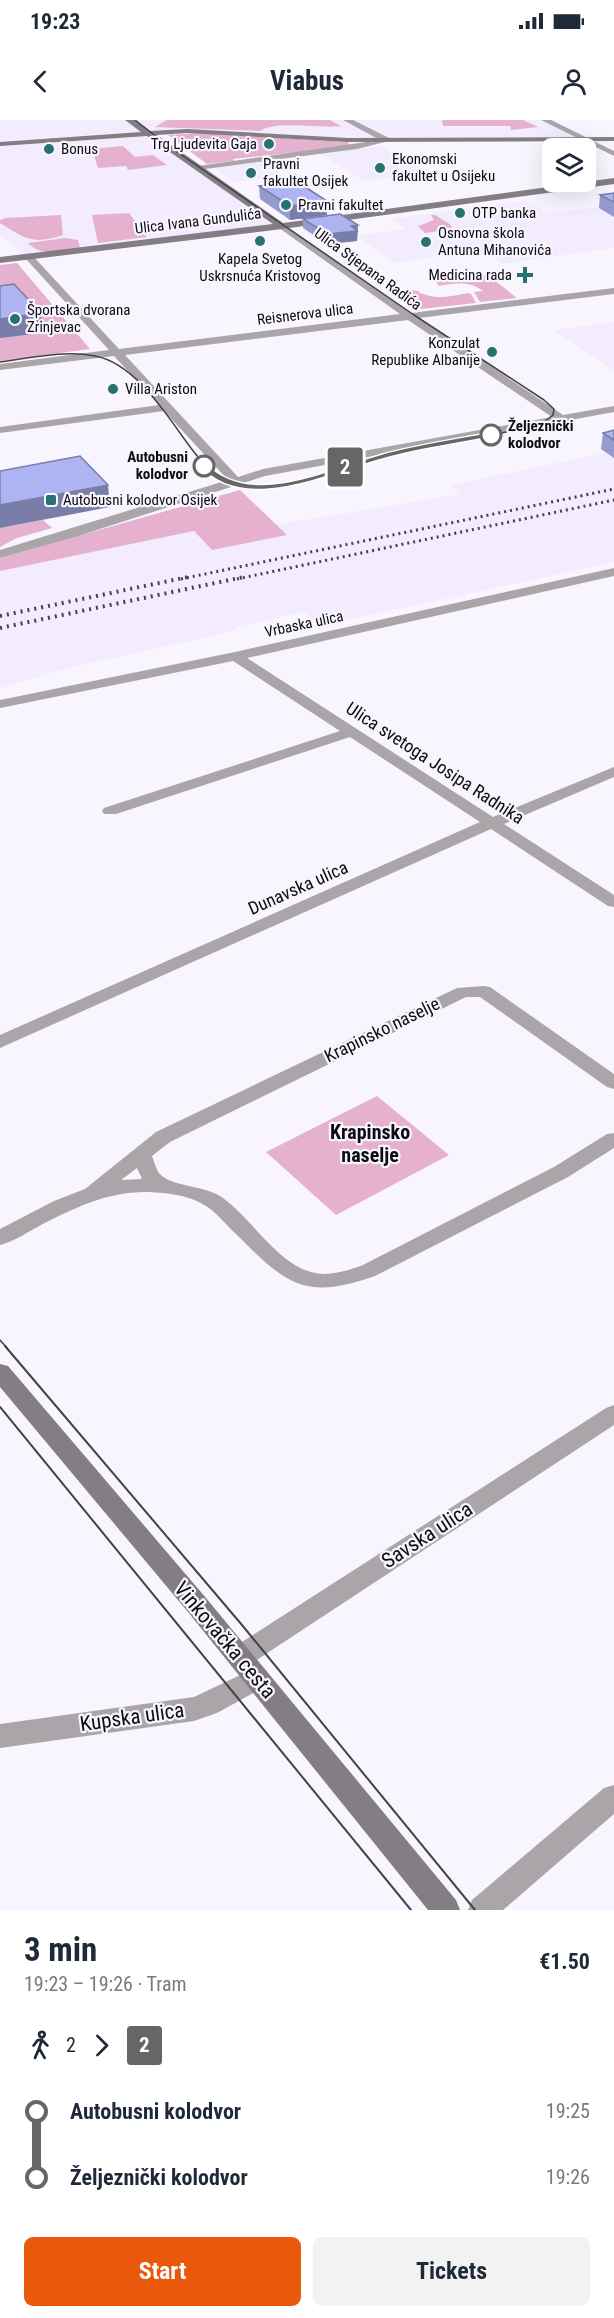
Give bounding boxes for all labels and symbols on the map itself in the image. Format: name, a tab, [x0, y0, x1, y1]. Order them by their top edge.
place label: Trg Ljudevita Gaja	[151, 135, 257, 153]
marker: Trg Ljudevita Gaja	[262, 137, 276, 151]
place label: Bonus	[61, 140, 98, 158]
marker: Bonus	[42, 142, 56, 156]
place label: Ekonomski fakultet u Osijeku	[392, 150, 495, 185]
place label: Pravni fakultet Osijek	[263, 155, 348, 190]
marker: Ekonomski fakultet u Osijeku	[373, 161, 387, 175]
marker: Pravni fakultet Osijek	[244, 166, 258, 180]
place label: Pravni fakultet	[298, 196, 384, 214]
marker: Pravni fakultet	[279, 198, 293, 212]
street label: Ulica Ivana Gundulića	[134, 204, 262, 238]
place label: OTP banka	[472, 204, 536, 222]
marker: OTP banka	[453, 206, 467, 220]
street label: Ulica Stjepana Radića	[311, 224, 425, 314]
place label: Osnovna škola Antuna Mihanovića	[438, 224, 551, 259]
marker: Kapela Svetog Uskrsnuća Kristovog	[253, 234, 267, 248]
marker: Osnovna škola Antuna Mihanovića	[419, 235, 433, 249]
place label: Kapela Svetog Uskrsnuća Kristovog	[199, 250, 321, 285]
place label: Medicina rada	[428, 266, 512, 284]
marker: Medicina rada	[516, 266, 534, 284]
street label: Reisnerova ulica	[256, 299, 354, 329]
place label: Športska dvorana Zrinjevac	[27, 301, 131, 336]
marker: Športska dvorana Zrinjevac	[8, 312, 22, 326]
place label: Konzulat Republike Albanije	[371, 334, 480, 369]
marker: Konzulat Republike Albanije	[485, 345, 499, 359]
place label: Villa Ariston	[125, 380, 197, 398]
marker: Villa Ariston	[106, 382, 120, 396]
place label: Željeznički kolodvor	[508, 417, 573, 452]
marker: Željeznički kolodvor	[480, 424, 502, 446]
place label: Autobusni kolodvor	[127, 448, 188, 483]
line badge: 2	[326, 448, 364, 486]
marker: Autobusni kolodvor	[193, 455, 215, 477]
place label: Autobusni kolodvor Osijek	[63, 491, 218, 509]
marker: Autobusni kolodvor Osijek	[44, 493, 58, 507]
street label: Vrbaska ulica	[263, 607, 345, 641]
street label: Ulica svetoga Josipa Radnika	[342, 697, 528, 828]
street label: Dunavska ulica	[245, 856, 351, 919]
street label: Krapinsko naselje	[321, 993, 443, 1066]
district label: Krapinsko naselje	[330, 1120, 410, 1167]
street label: Savska ulica	[377, 1497, 477, 1573]
street label: Vinkovačka cesta	[169, 1577, 281, 1703]
street label: Kupska ulica	[78, 1698, 186, 1736]

